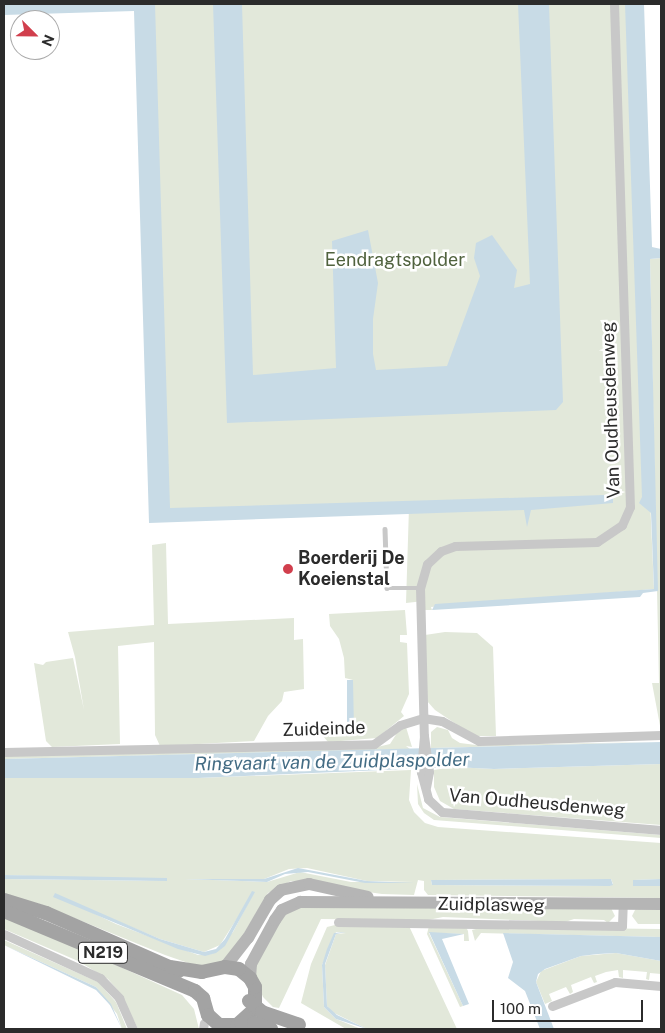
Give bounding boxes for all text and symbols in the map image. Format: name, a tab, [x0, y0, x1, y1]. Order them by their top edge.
north arrow	[10, 10, 60, 60]
text: N	[38, 32, 57, 49]
park label: Eendragtspolder	[325, 249, 465, 271]
street label: Van Oudheusdenweg	[597, 321, 625, 499]
place label: Boerderij De Koeienstal	[298, 548, 405, 590]
marker: Boerderij De Koeienstal	[282, 563, 294, 575]
street label: Zuideinde	[282, 717, 366, 741]
water label: Ringvaart van de Zuidplaspolder	[194, 748, 470, 776]
street label: Van Oudheusdenweg	[448, 785, 626, 821]
street label: Zuidplasweg	[437, 893, 545, 917]
road number: N219	[77, 940, 129, 966]
scale bar	[495, 990, 646, 1022]
text: 100 m	[500, 1000, 541, 1017]

